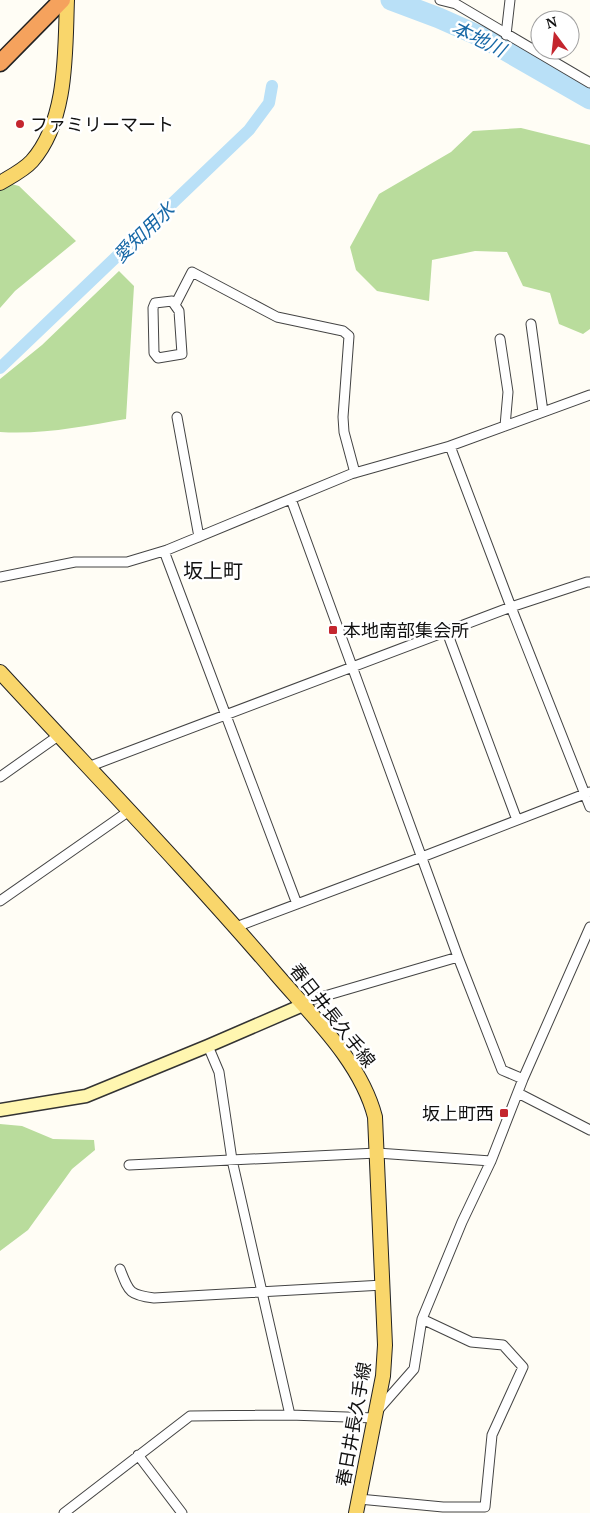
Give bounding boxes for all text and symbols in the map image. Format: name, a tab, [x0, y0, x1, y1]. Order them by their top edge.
north arrow	[530, 10, 580, 60]
text: N	[544, 11, 559, 33]
water label: 本地川	[448, 14, 512, 63]
place label: ファミリーマート	[30, 112, 174, 136]
marker: ファミリーマート	[14, 118, 26, 130]
water label: 愛知用水	[107, 195, 180, 267]
district label: 坂上町	[183, 557, 243, 584]
place label: 本地南部集会所	[343, 618, 469, 642]
marker: 本地南部集会所	[327, 624, 339, 636]
street label: 春日井長久手線	[285, 958, 381, 1072]
place label: 坂上町西	[422, 1101, 494, 1125]
marker: 坂上町西	[498, 1107, 510, 1119]
street label: 春日井長久手線	[330, 1360, 376, 1488]

